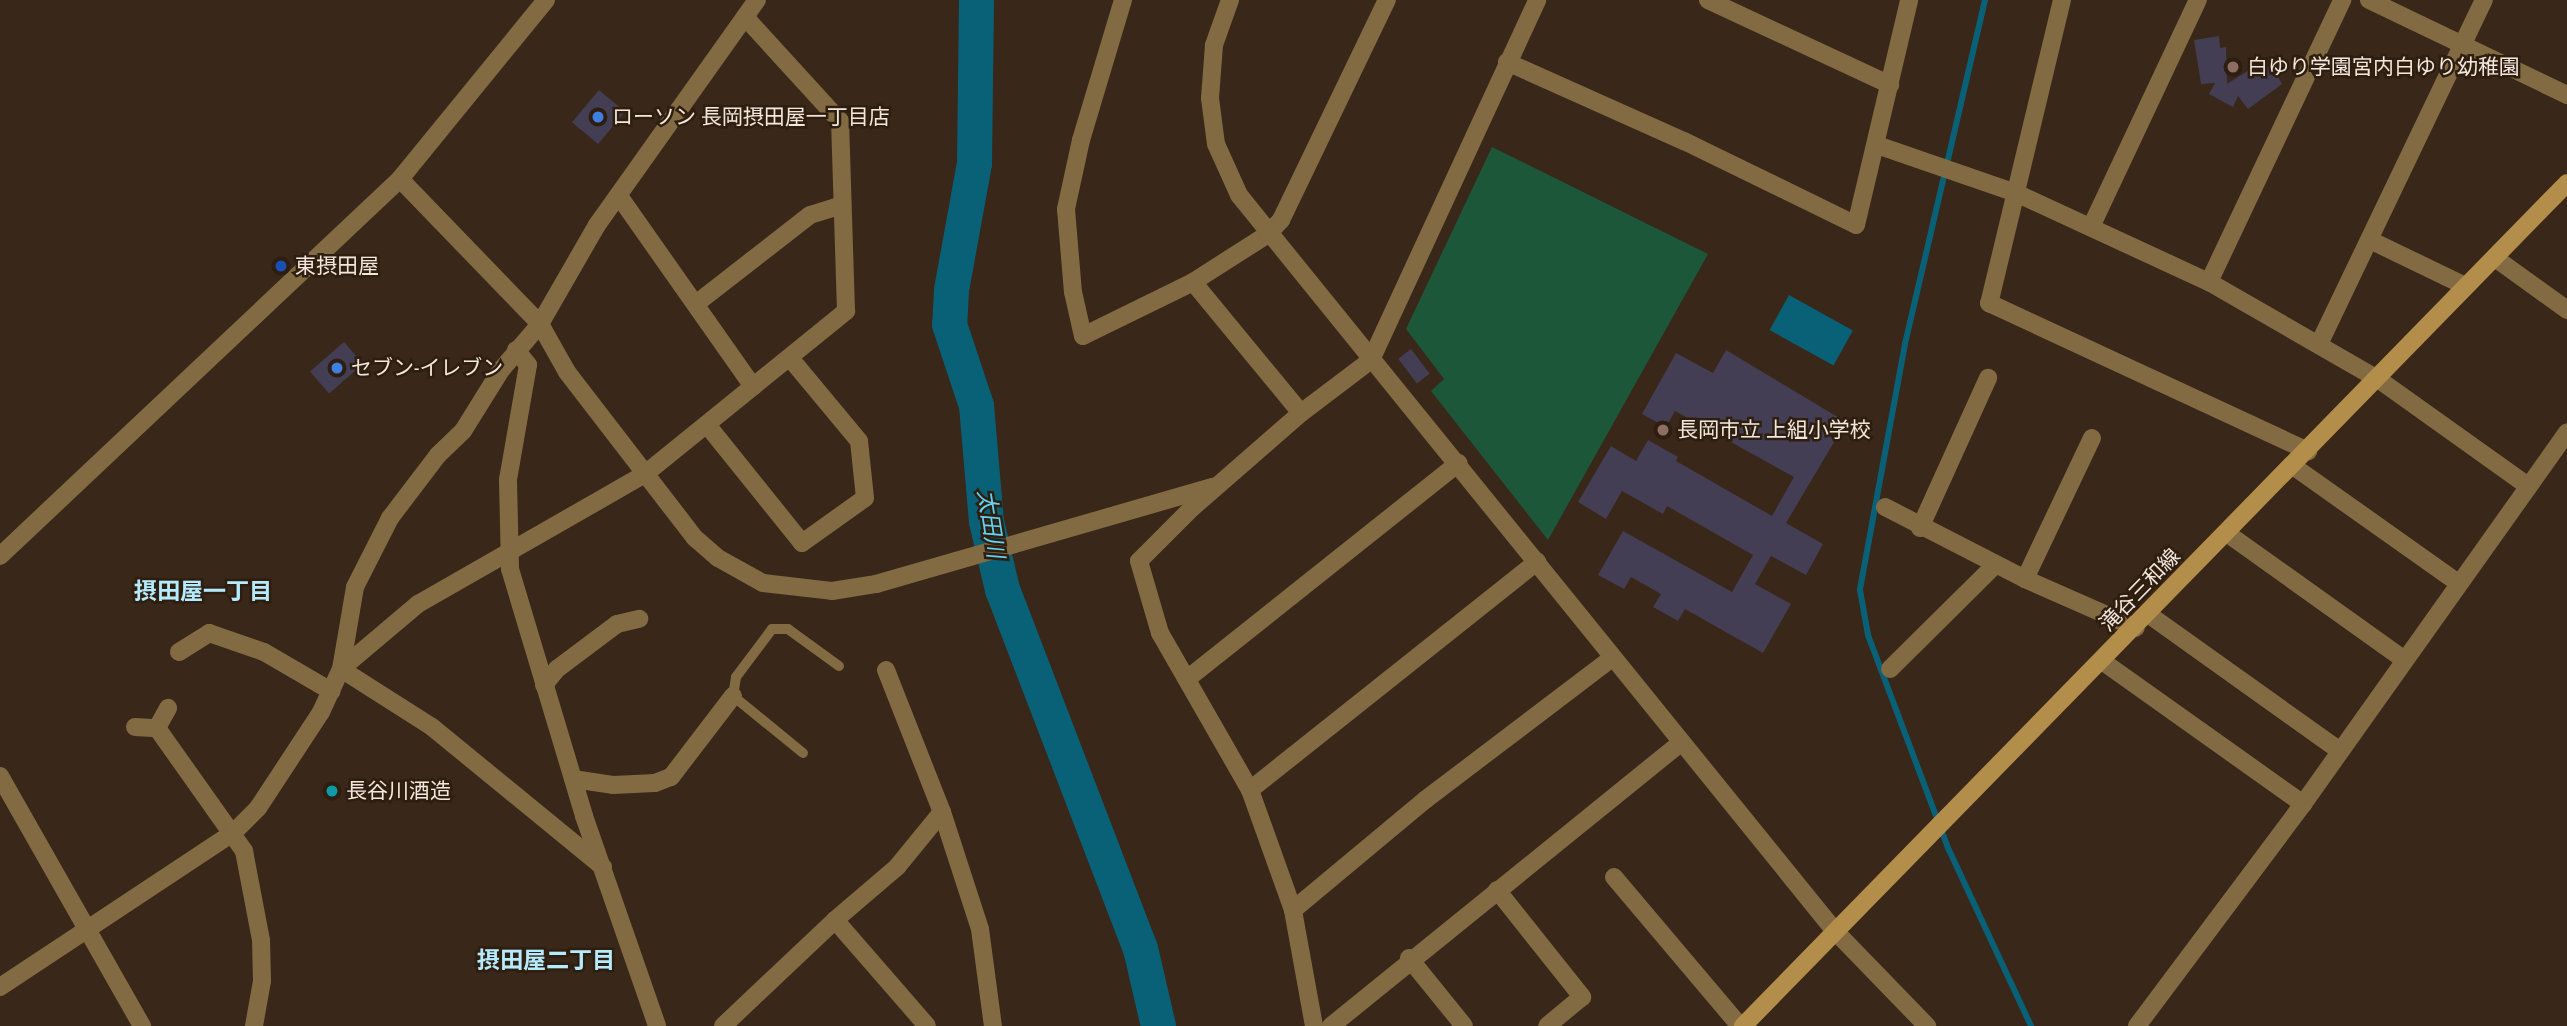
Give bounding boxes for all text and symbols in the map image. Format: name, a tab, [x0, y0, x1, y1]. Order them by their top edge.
place label: 白ゆり学園宮内白ゆり幼稚園	[2247, 54, 2520, 80]
marker: 白ゆり学園宮内白ゆり幼稚園	[2225, 59, 2241, 75]
place label: ローソン 長岡摂田屋一丁目店	[612, 104, 890, 130]
marker: ローソン 長岡摂田屋一丁目店	[590, 109, 606, 125]
place label: 東摂田屋	[295, 253, 379, 279]
marker: 東摂田屋	[273, 258, 289, 274]
place label: セブン-イレブン	[351, 355, 503, 381]
marker: セブン-イレブン	[329, 360, 345, 376]
place label: 長岡市立 上組小学校	[1677, 417, 1871, 443]
marker: 長岡市立 上組小学校	[1655, 422, 1671, 438]
water label: 太田川	[971, 488, 1009, 560]
street label: 滝谷三和線	[2094, 543, 2186, 637]
district label: 摂田屋一丁目	[134, 578, 272, 606]
place label: 長谷川酒造	[346, 778, 451, 804]
marker: 長谷川酒造	[324, 783, 340, 799]
district label: 摂田屋二丁目	[477, 947, 615, 975]

